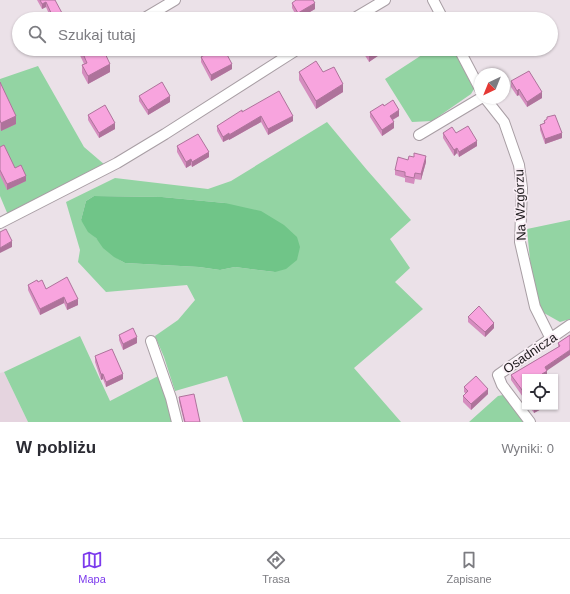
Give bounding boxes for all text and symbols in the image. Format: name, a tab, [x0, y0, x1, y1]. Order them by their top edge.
search box	[12, 12, 558, 56]
icon: search	[26, 23, 48, 45]
text: Szukaj tutaj	[58, 26, 136, 43]
north arrow	[474, 68, 510, 104]
street label: Na Wzgórzu	[511, 169, 529, 241]
street label: Osadnicza	[500, 329, 560, 376]
map controls	[522, 374, 558, 410]
button: locate	[522, 374, 558, 410]
text: W pobliżu	[16, 438, 96, 457]
text: Wyniki: 0	[501, 441, 554, 456]
tab: Mapa	[78, 549, 106, 585]
tab: Trasa	[262, 549, 290, 585]
tab: Zapisane	[446, 549, 492, 585]

